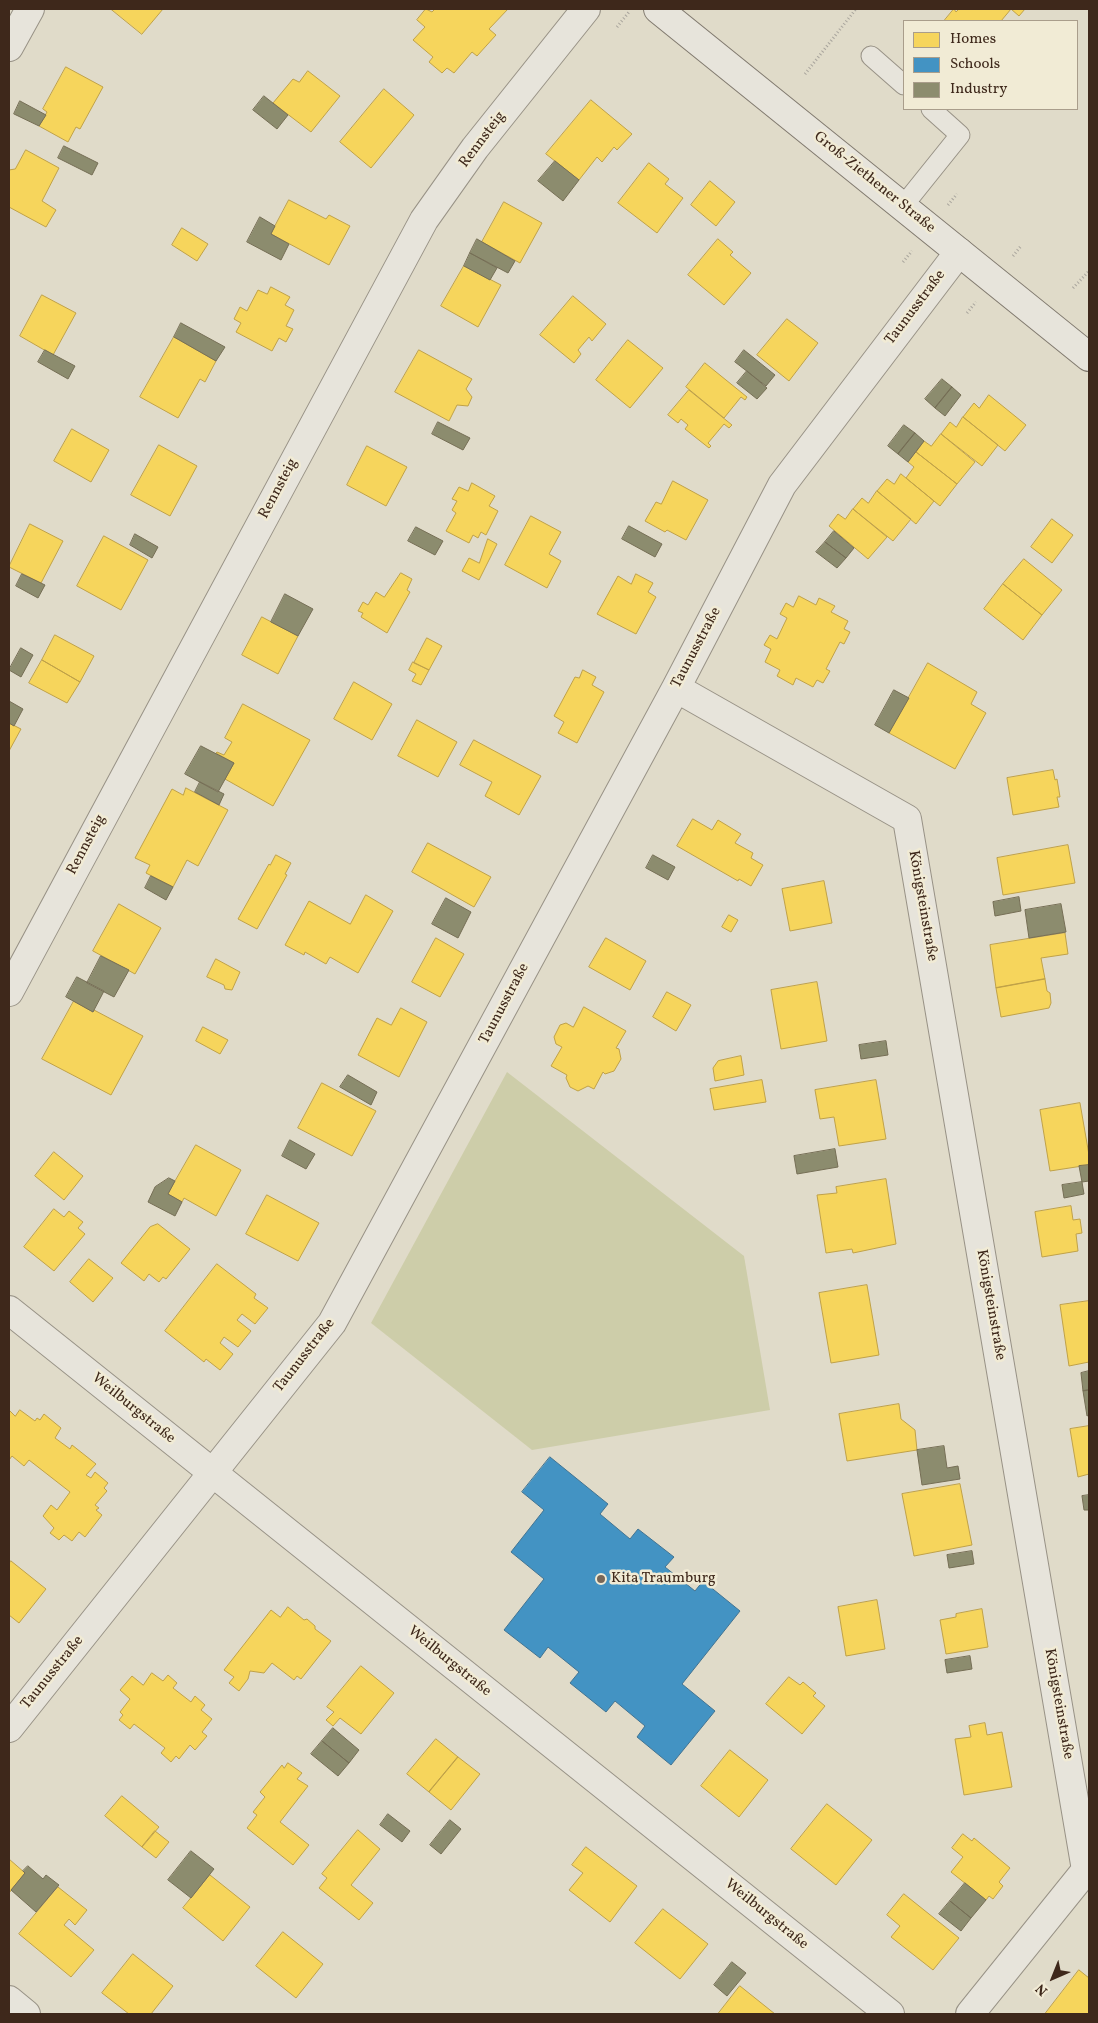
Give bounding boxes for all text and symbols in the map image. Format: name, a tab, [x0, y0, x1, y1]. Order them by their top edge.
legend	[903, 20, 1078, 110]
text: Homes	[950, 29, 996, 50]
text: Schools	[950, 54, 1000, 75]
text: Industry	[950, 79, 1007, 100]
street label: Rennsteig	[456, 108, 510, 172]
street label: Groß-Ziethener Straße	[810, 128, 938, 238]
street label: Taunusstraße	[882, 267, 950, 349]
street label: Rennsteig	[256, 456, 302, 522]
street label: Taunusstraße	[668, 604, 726, 692]
street label: Rennsteig	[64, 812, 110, 878]
street label: Königsteinstraße	[903, 849, 941, 963]
street label: Taunusstraße	[476, 960, 534, 1048]
street label: Königsteinstraße	[971, 1248, 1009, 1362]
street label: Taunusstraße	[270, 1315, 340, 1397]
street label: Weilburgstraße	[88, 1370, 178, 1448]
place label: Kita Traumburg	[611, 1570, 716, 1588]
marker: Kita Traumburg	[595, 1573, 607, 1585]
street label: Weilburgstraße	[404, 1623, 494, 1701]
street label: Taunusstraße	[18, 1633, 88, 1713]
street label: Königsteinstraße	[1039, 1647, 1077, 1761]
street label: Weilburgstraße	[721, 1876, 811, 1954]
north arrow	[1028, 1953, 1078, 2003]
text: N	[1032, 1979, 1052, 2000]

